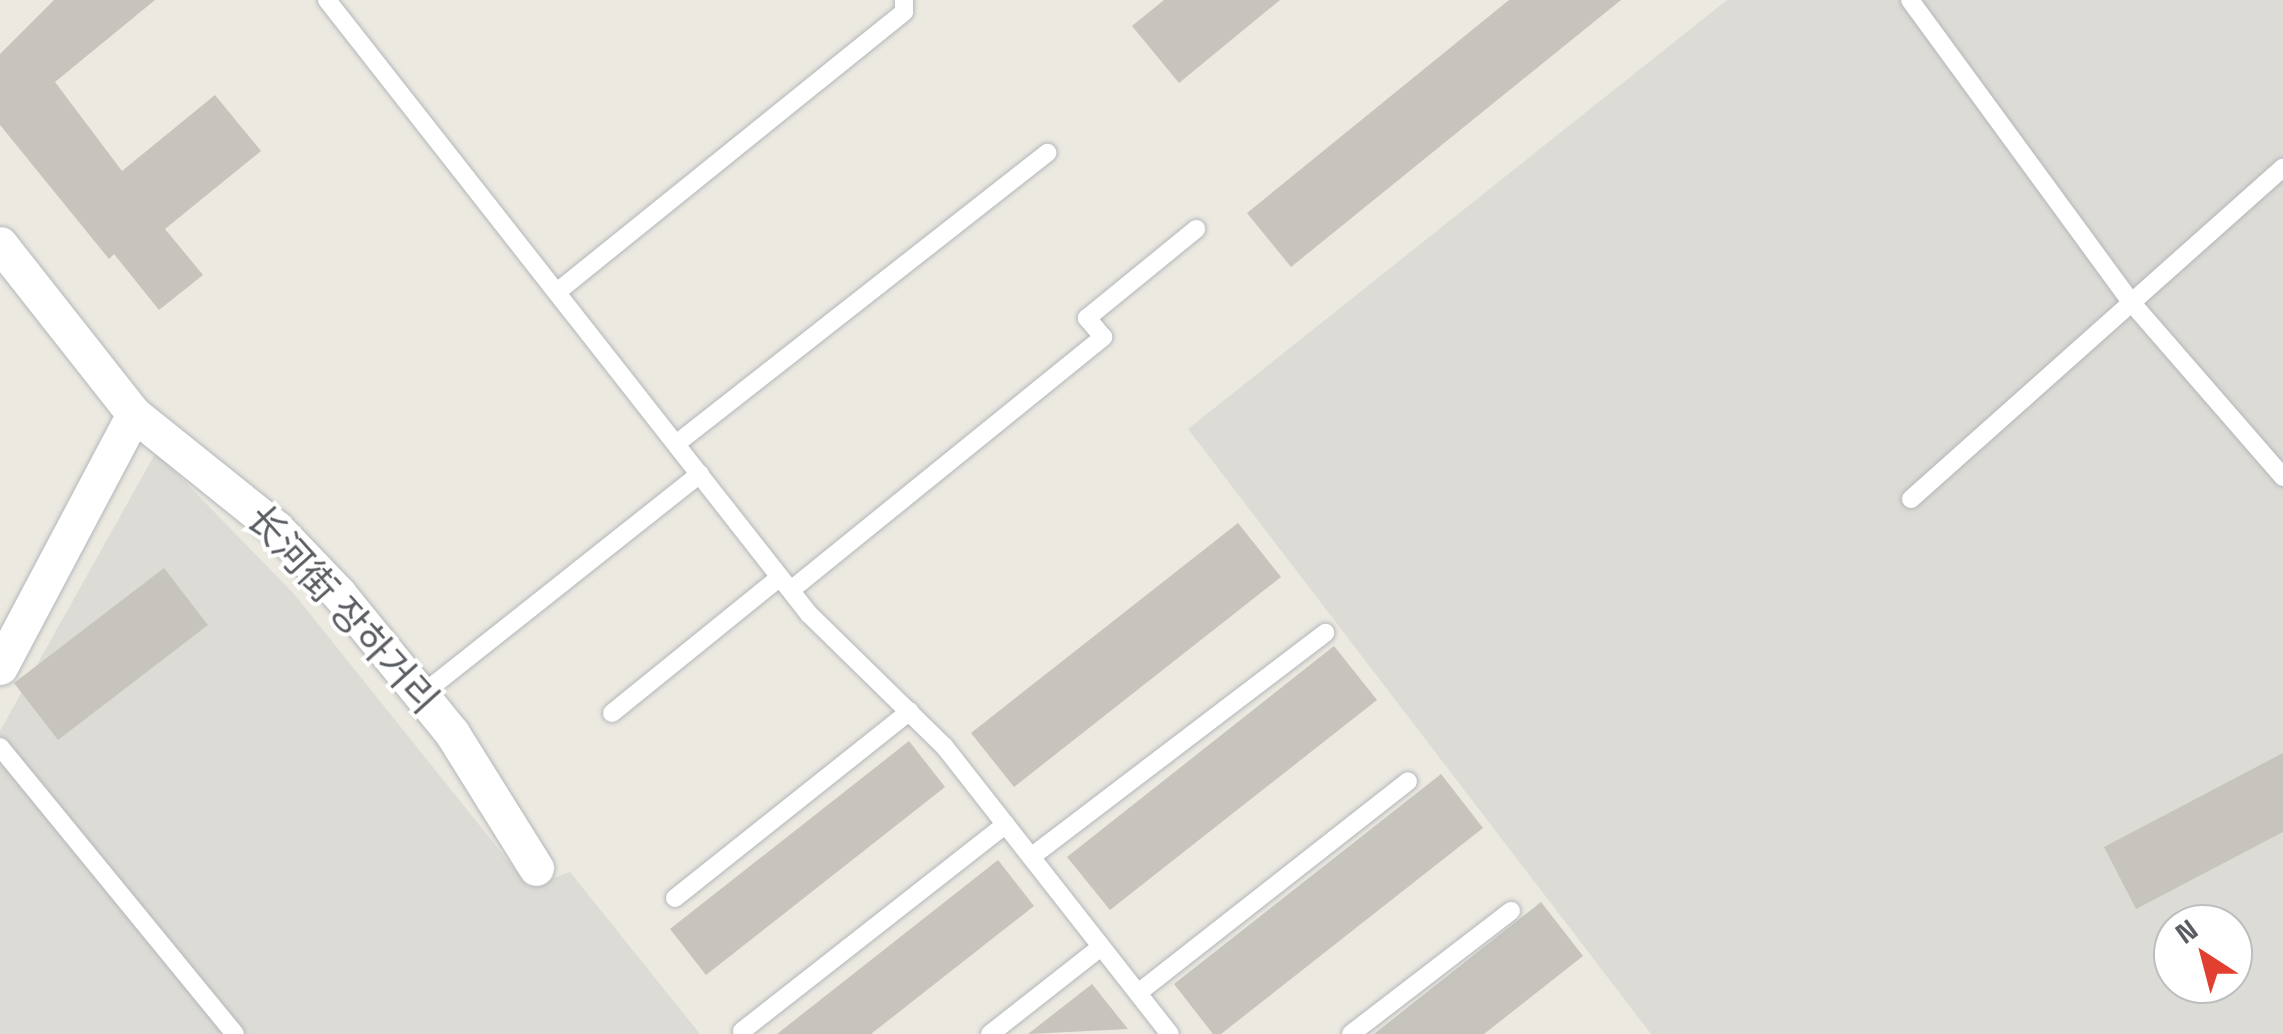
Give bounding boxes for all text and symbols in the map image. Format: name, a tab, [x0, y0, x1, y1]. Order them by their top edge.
street label: 长河街 장하거리	[237, 497, 447, 723]
north arrow	[2153, 904, 2253, 1004]
text: N	[2168, 911, 2205, 951]

